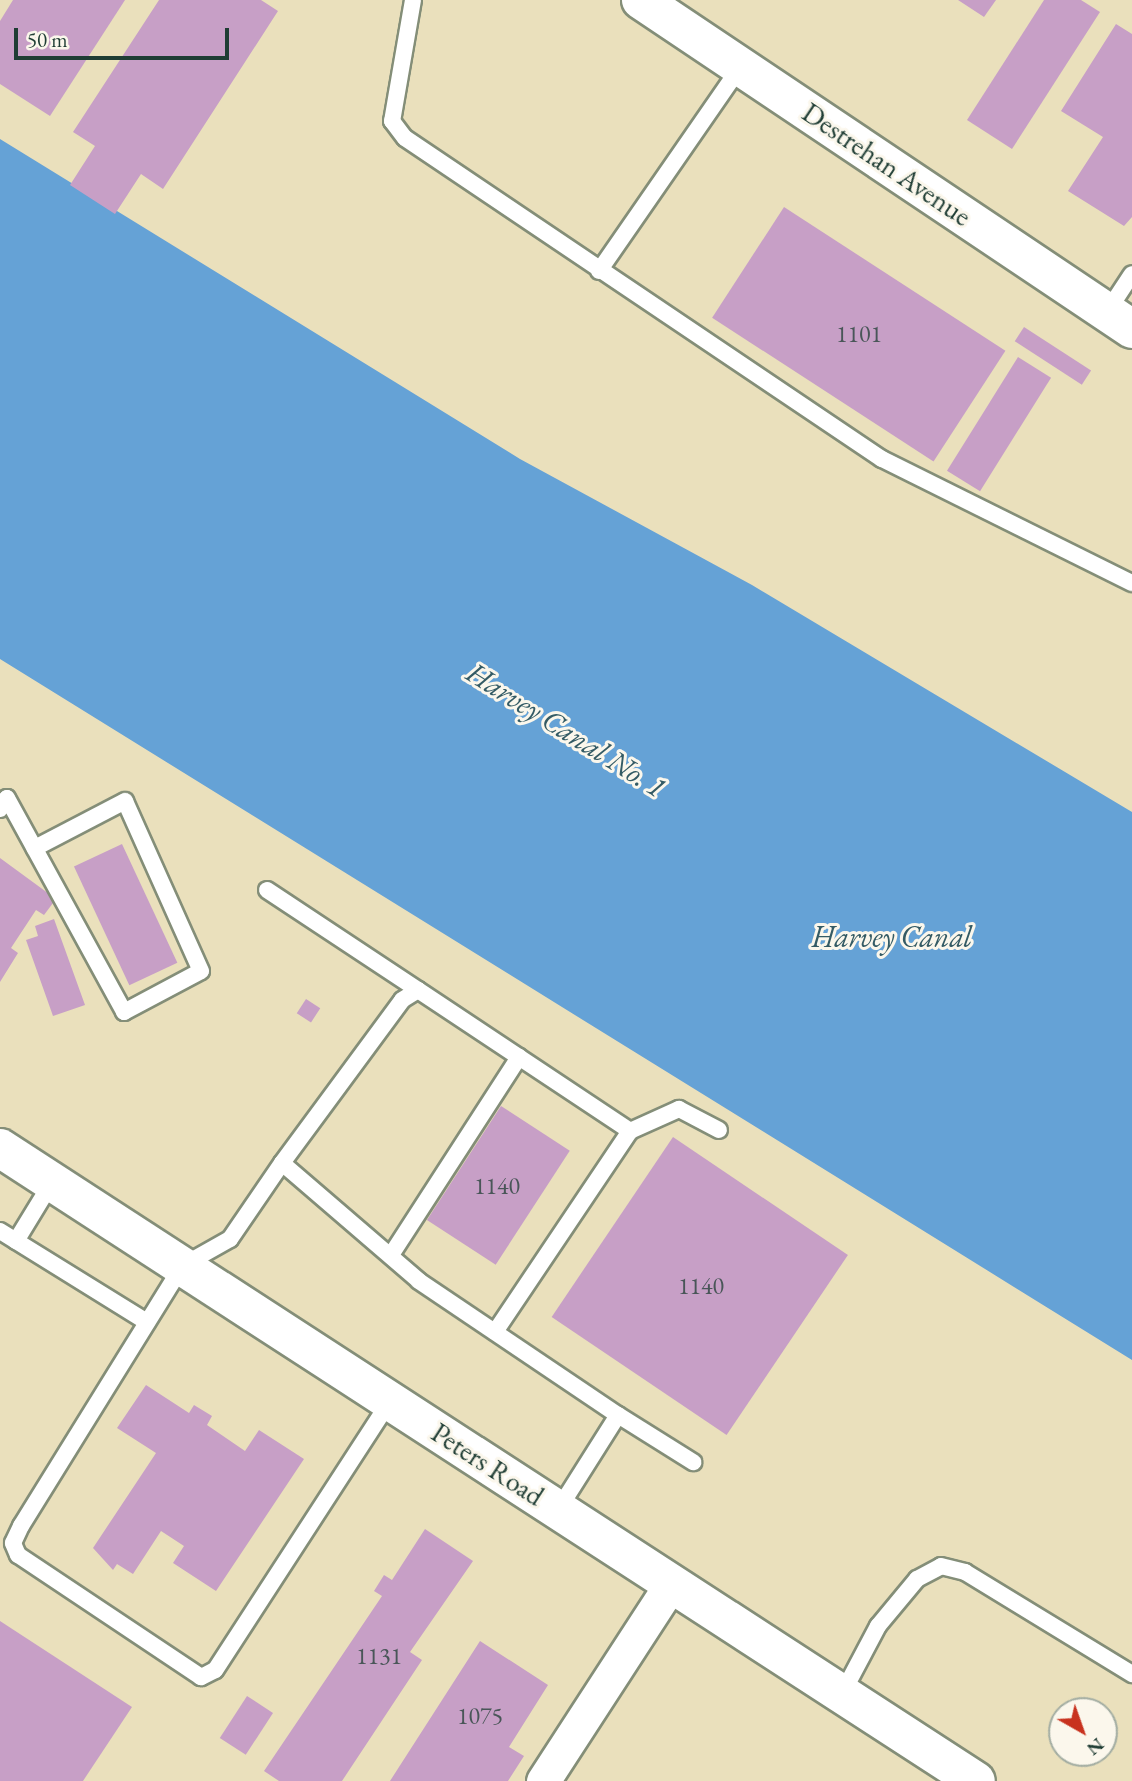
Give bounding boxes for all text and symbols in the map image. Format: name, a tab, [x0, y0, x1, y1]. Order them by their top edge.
scale bar	[18, 14, 233, 58]
text: 50 m	[27, 26, 68, 53]
street label: Destrehan Avenue	[796, 95, 978, 233]
house number: 1101	[836, 320, 882, 348]
water label: Harvey Canal No. 1	[460, 654, 672, 806]
water label: Harvey Canal	[812, 919, 972, 955]
house number: 1140	[474, 1172, 520, 1200]
house number: 1140	[678, 1272, 724, 1300]
street label: Peters Road	[425, 1415, 551, 1513]
house number: 1131	[356, 1642, 402, 1670]
north arrow	[1048, 1697, 1118, 1767]
house number: 1075	[457, 1702, 503, 1730]
text: N	[1082, 1732, 1109, 1761]

